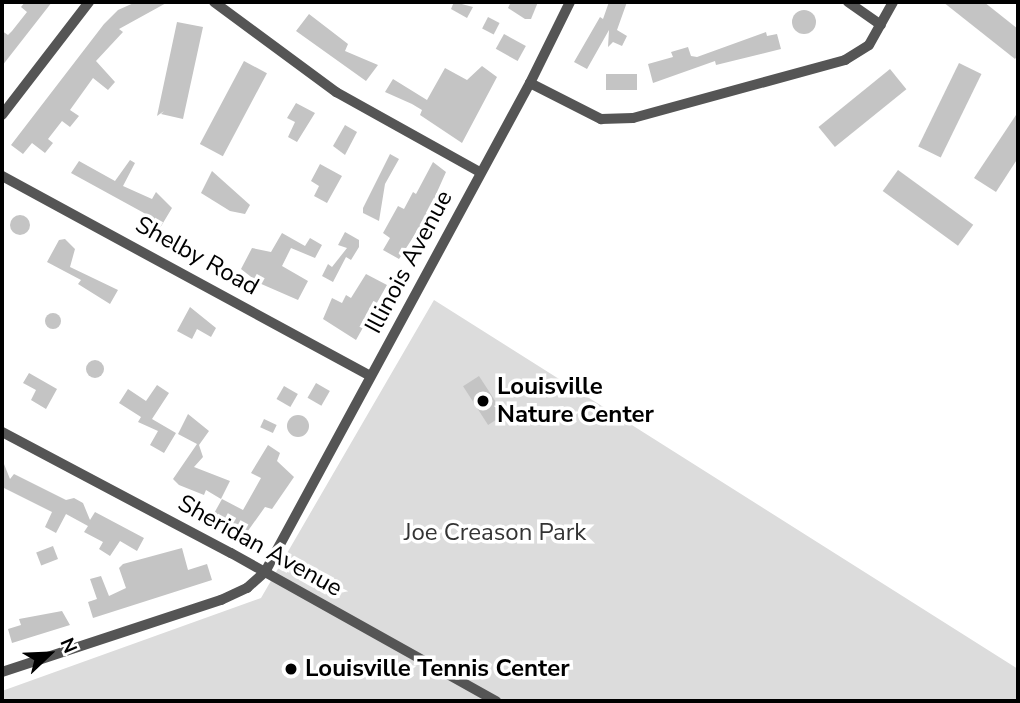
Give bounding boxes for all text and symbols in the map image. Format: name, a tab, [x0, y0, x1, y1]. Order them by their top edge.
street label: Illinois Avenue	[359, 186, 459, 338]
street label: Shelby Road	[130, 210, 264, 302]
place label: Louisville Nature Center	[497, 373, 654, 429]
marker: Louisville Nature Center	[475, 393, 491, 409]
street label: Sheridan Avenue	[173, 489, 347, 603]
park label: Joe Creason Park	[404, 519, 586, 547]
north arrow	[14, 619, 84, 689]
text: N	[54, 634, 83, 657]
place label: Louisville Tennis Center	[305, 655, 570, 683]
marker: Louisville Tennis Center	[283, 661, 299, 677]

